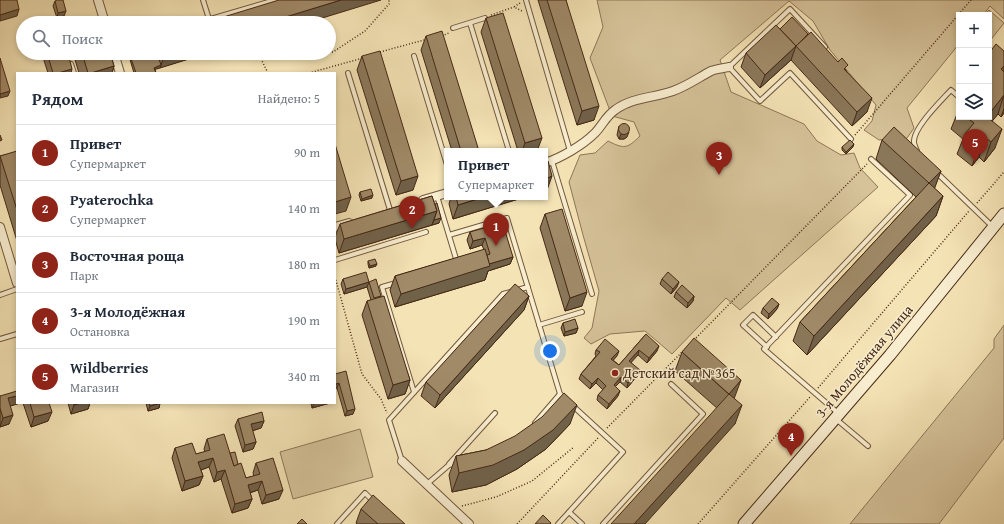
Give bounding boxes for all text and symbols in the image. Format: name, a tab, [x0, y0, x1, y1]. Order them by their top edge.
map controls	[956, 12, 992, 120]
button: +	[956, 12, 992, 48]
search box	[16, 16, 336, 60]
icon: search	[30, 27, 52, 49]
text: Поиск	[62, 28, 103, 49]
button: −	[956, 48, 992, 84]
button: layers	[956, 84, 992, 120]
text: Рядом	[32, 86, 83, 111]
text: Найдено: 5	[258, 89, 320, 108]
pin: 5	[962, 129, 988, 162]
text: Привет	[70, 133, 121, 154]
pin: 3	[706, 142, 732, 175]
text: 1	[42, 143, 48, 162]
text: 90 m	[294, 143, 320, 162]
popup	[444, 148, 548, 200]
text: Супермаркет	[70, 154, 146, 173]
text: Привет	[458, 154, 509, 175]
text: Супермаркет	[458, 175, 534, 194]
text: Pyaterochka	[70, 189, 153, 210]
pin: 2	[399, 196, 425, 229]
text: 2	[42, 199, 48, 218]
text: 140 m	[288, 199, 320, 218]
text: Супермаркет	[70, 210, 146, 229]
pin: 1	[483, 213, 509, 246]
text: Восточная роща	[70, 245, 184, 266]
text: 3	[42, 255, 48, 274]
text: 180 m	[288, 255, 320, 274]
text: Парк	[70, 266, 98, 285]
street label: 3-я Молодёжная улица	[811, 300, 917, 422]
text: 3-я Молодёжная	[70, 301, 185, 322]
text: 4	[42, 311, 48, 330]
text: 190 m	[288, 311, 320, 330]
text: Остановка	[70, 322, 130, 341]
your location	[540, 341, 560, 361]
text: Wildberries	[70, 357, 148, 378]
place label: Детский сад №365	[622, 363, 736, 383]
text: 5	[42, 367, 48, 386]
text: 340 m	[288, 367, 320, 386]
marker: Детский сад №365	[610, 368, 620, 378]
text: Магазин	[70, 378, 119, 397]
pin: 4	[778, 423, 804, 456]

